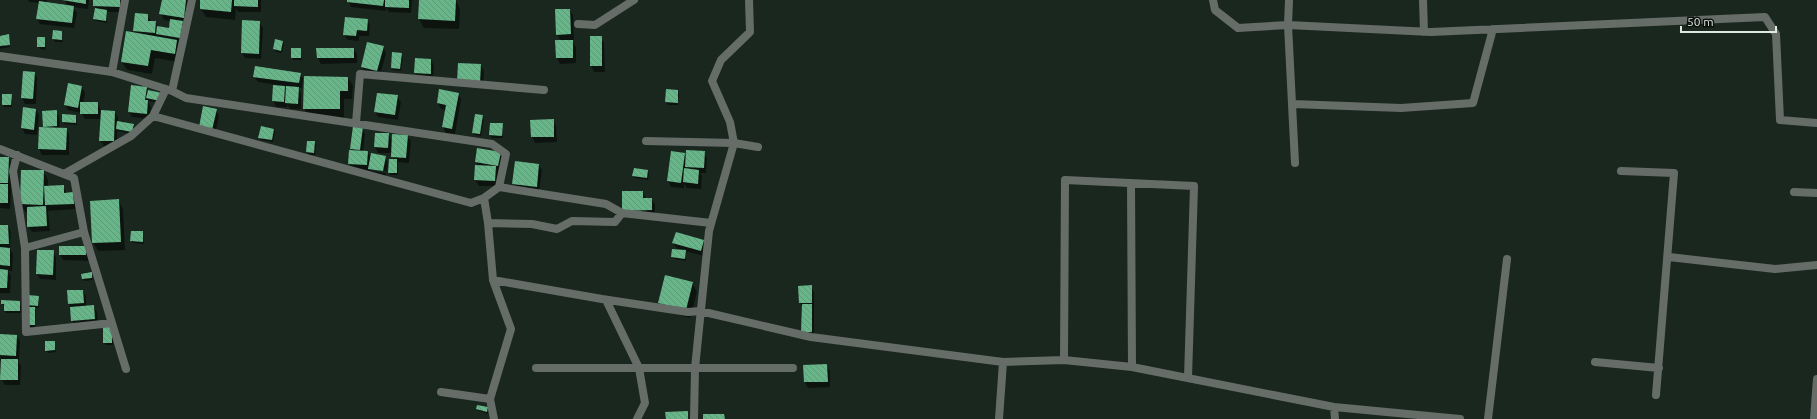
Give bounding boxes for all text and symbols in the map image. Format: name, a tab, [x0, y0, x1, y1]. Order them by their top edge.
scale bar	[1681, 8, 1776, 34]
text: 50 m	[1687, 15, 1714, 28]

